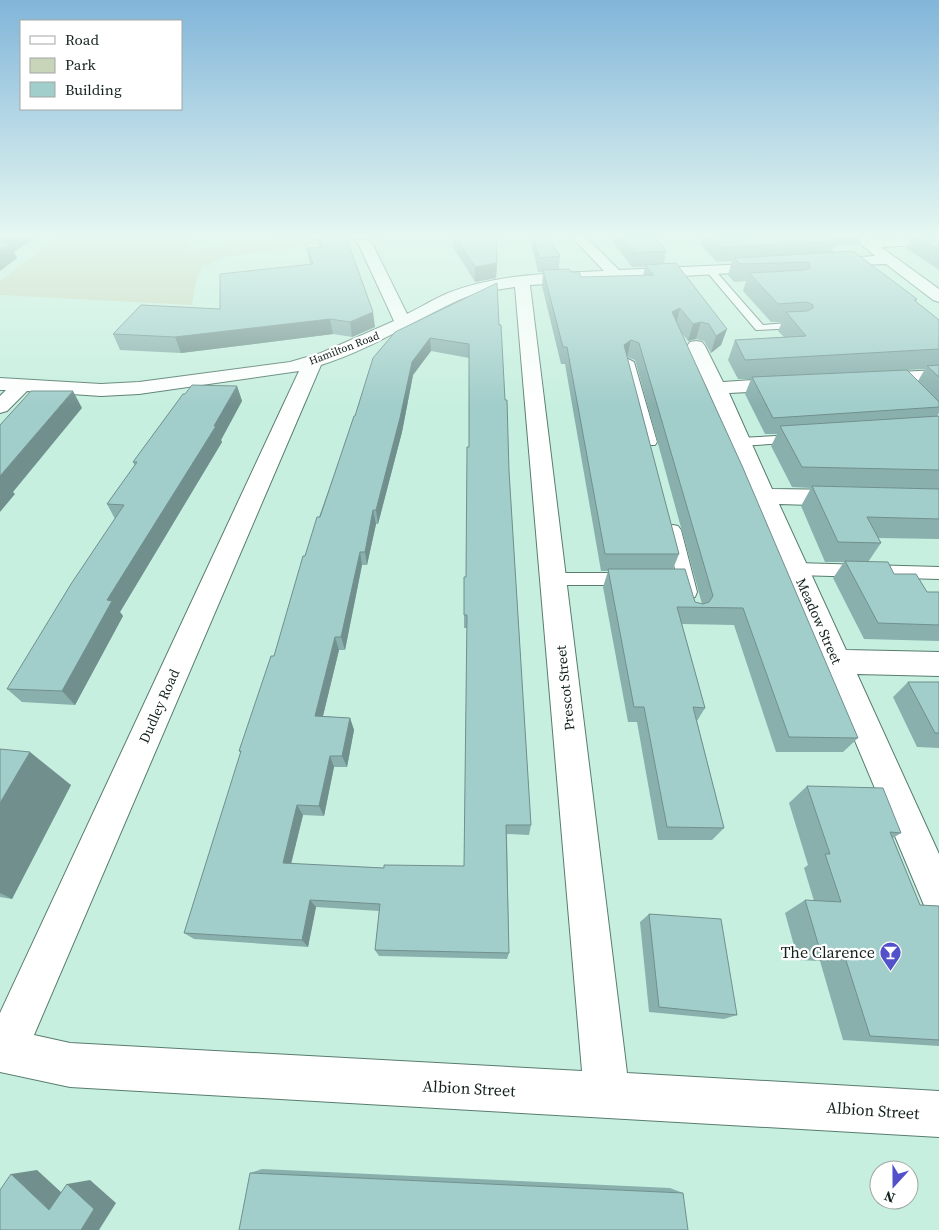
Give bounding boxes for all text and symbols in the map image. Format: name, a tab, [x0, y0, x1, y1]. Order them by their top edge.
legend	[20, 20, 182, 110]
text: Road	[65, 29, 99, 50]
text: Park	[65, 54, 97, 75]
text: Building	[65, 79, 122, 100]
street label: Hamilton Road	[307, 328, 382, 369]
street label: Meadow Street	[791, 575, 847, 668]
street label: Prescot Street	[551, 644, 579, 732]
street label: Dudley Road	[134, 666, 184, 746]
bar icon: The Clarence	[879, 940, 903, 971]
place label: The Clarence	[781, 941, 875, 963]
street label: Albion Street	[422, 1075, 517, 1101]
street label: Albion Street	[826, 1096, 921, 1124]
north arrow	[869, 1160, 919, 1210]
text: N	[881, 1186, 898, 1208]

